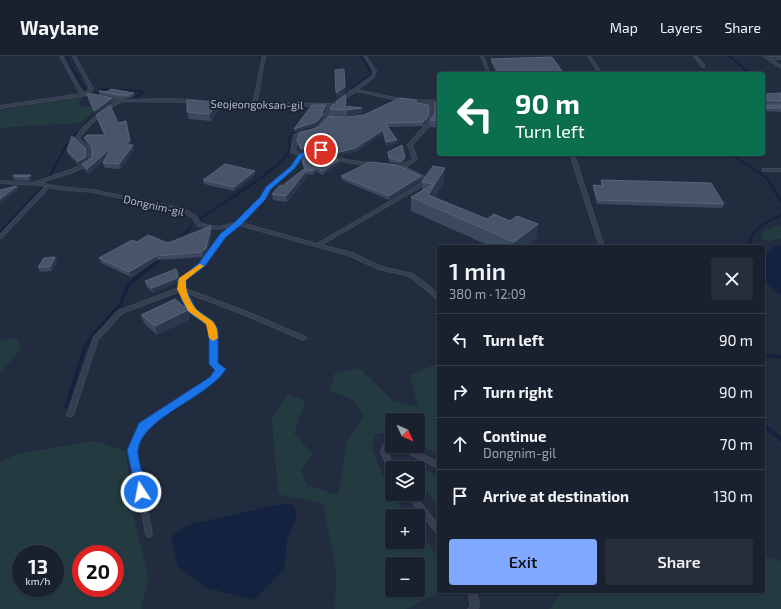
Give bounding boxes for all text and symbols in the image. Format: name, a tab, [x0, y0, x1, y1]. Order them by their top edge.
text: Waylane	[20, 16, 99, 39]
text: Map	[610, 19, 638, 36]
text: Layers	[660, 19, 702, 36]
text: Share	[724, 19, 761, 36]
text: 90 m	[515, 86, 580, 120]
icon: left	[449, 88, 501, 140]
street label: Seojeongoksan-gil	[211, 97, 304, 112]
text: Turn left	[515, 120, 585, 142]
pin	[304, 133, 338, 167]
icon: arrive	[310, 139, 332, 161]
street label: Dongnim-gil	[122, 192, 186, 218]
text: 1 min	[449, 256, 506, 285]
button: close	[711, 258, 753, 300]
text: 380 m · 12:09	[449, 286, 526, 302]
icon: left	[449, 329, 471, 351]
text: Turn left	[483, 331, 544, 349]
text: 90 m	[719, 331, 753, 349]
icon: right	[449, 381, 471, 403]
text: Turn right	[483, 383, 553, 401]
text: 90 m	[719, 383, 753, 401]
north arrow	[385, 413, 425, 453]
map controls	[385, 413, 425, 597]
text: Continue	[483, 427, 546, 445]
icon: ahead	[449, 433, 471, 455]
text: 70 m	[720, 435, 753, 453]
text: Dongnim-gil	[483, 445, 556, 461]
button: layers	[385, 461, 425, 501]
position arrow	[120, 471, 162, 513]
icon: arrive	[449, 485, 471, 507]
text: Arrive at destination	[483, 487, 629, 505]
text: 130 m	[713, 487, 753, 505]
button: +	[385, 509, 425, 549]
button: Exit	[449, 539, 597, 585]
button: Share	[605, 539, 753, 585]
speed limit sign: 20	[72, 545, 124, 597]
text: 13	[28, 554, 48, 578]
button: −	[385, 557, 425, 597]
text: km/h	[26, 575, 50, 587]

